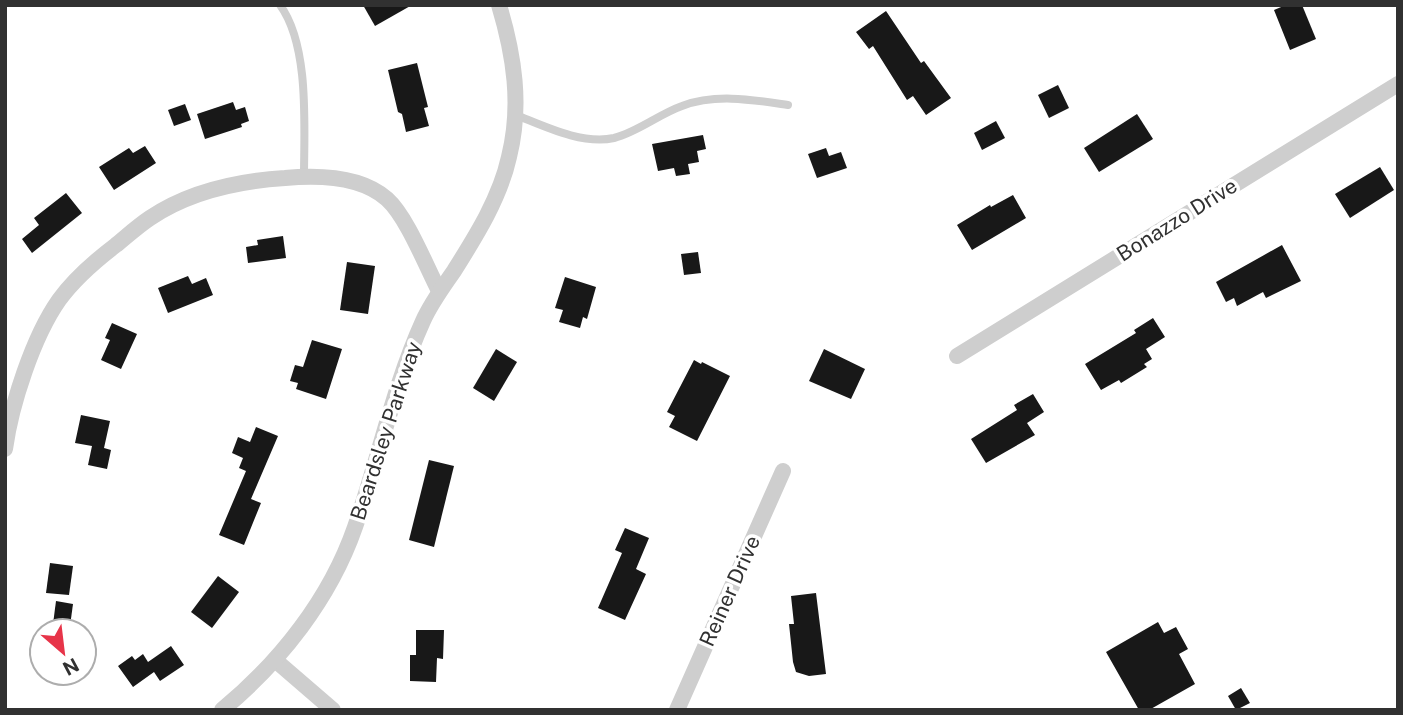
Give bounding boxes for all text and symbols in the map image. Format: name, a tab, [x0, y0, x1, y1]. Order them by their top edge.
street label: Bonazzo Drive	[1112, 173, 1241, 267]
street label: Beardsley Parkway	[345, 338, 426, 523]
street label: Reiner Drive	[694, 532, 765, 650]
north arrow	[28, 617, 98, 687]
text: N	[59, 654, 83, 680]

